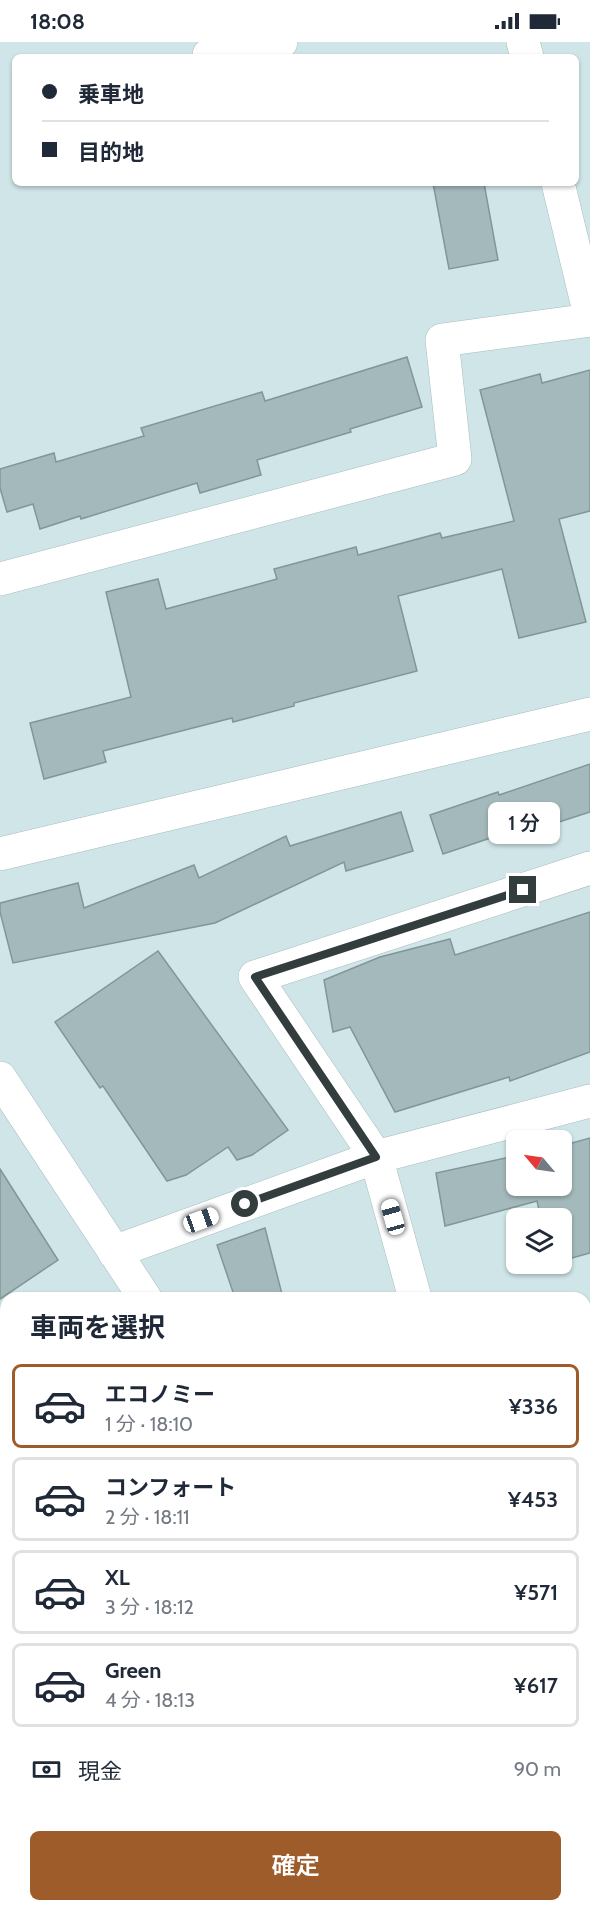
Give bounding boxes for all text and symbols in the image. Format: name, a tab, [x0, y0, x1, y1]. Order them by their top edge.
text: 18:08	[30, 8, 85, 35]
text: 乗車地	[78, 81, 144, 108]
text: 目的地	[78, 139, 144, 166]
callout: 1 分	[487, 803, 559, 845]
text: 1 分	[508, 811, 540, 835]
route end	[509, 876, 536, 903]
north arrow	[506, 1130, 572, 1196]
map controls	[506, 1130, 572, 1274]
route start	[231, 1190, 258, 1217]
car	[379, 1197, 407, 1237]
car	[181, 1205, 221, 1235]
button: layers	[506, 1208, 572, 1274]
text: 車両を選択	[30, 1311, 165, 1344]
icon: car	[33, 1379, 87, 1433]
text: エコノミー	[105, 1381, 215, 1408]
text: ¥336	[509, 1393, 558, 1420]
text: 1 分 · 18:10	[105, 1412, 193, 1436]
icon: car	[33, 1472, 87, 1526]
text: コンフォート	[105, 1474, 236, 1501]
text: ¥453	[508, 1486, 558, 1513]
text: 2 分 · 18:11	[105, 1505, 190, 1529]
text: XL	[105, 1564, 130, 1591]
icon: car	[33, 1565, 87, 1619]
text: ¥571	[514, 1579, 558, 1606]
text: 3 分 · 18:12	[105, 1595, 194, 1619]
text: Green	[105, 1657, 161, 1684]
icon: car	[33, 1658, 87, 1712]
text: ¥617	[514, 1672, 558, 1699]
text: 4 分 · 18:13	[105, 1688, 195, 1712]
icon: cash	[30, 1753, 63, 1786]
text: 90 m	[514, 1757, 561, 1781]
text: 現金	[78, 1758, 122, 1785]
button: 確定	[30, 1831, 561, 1900]

